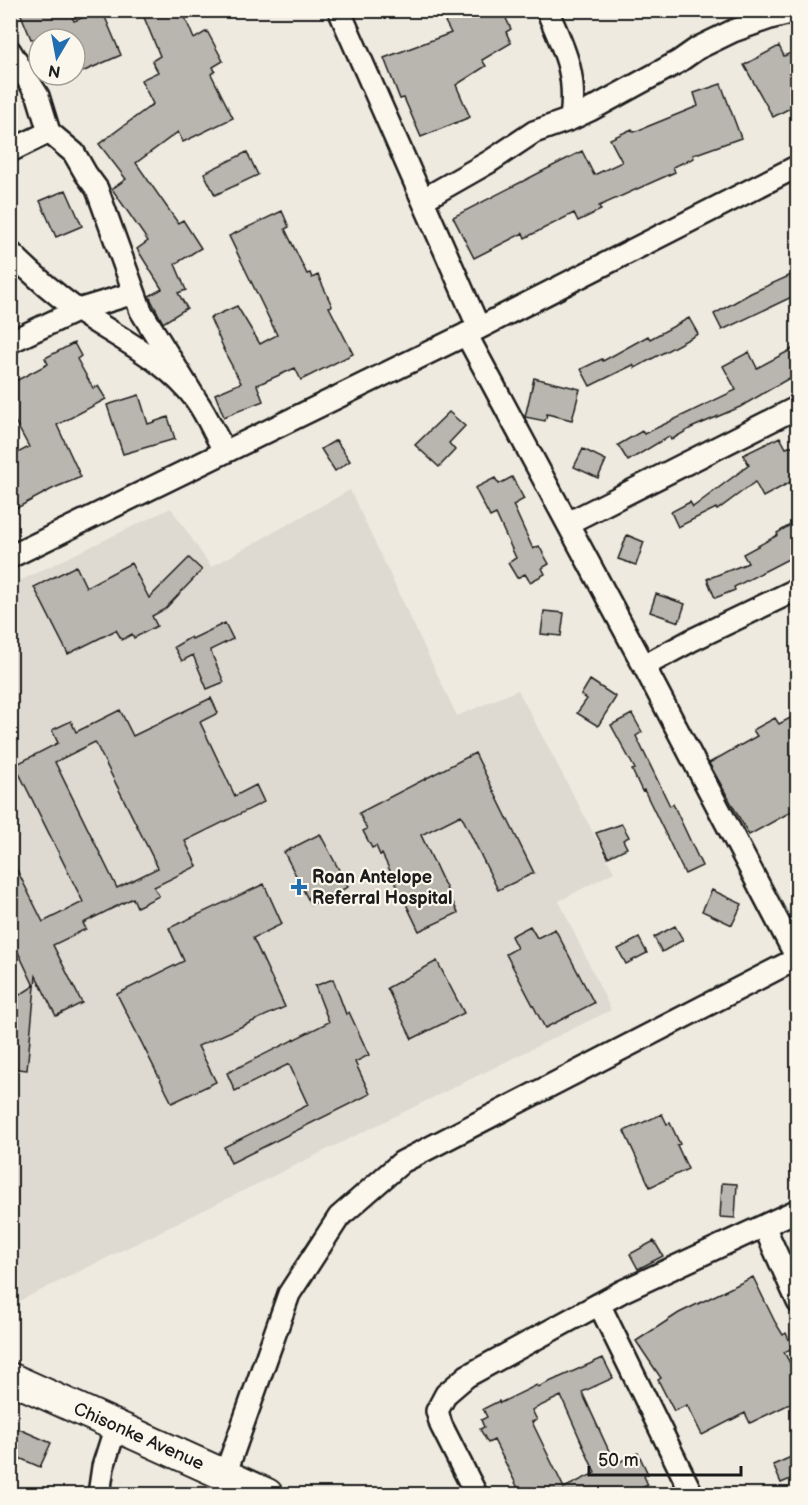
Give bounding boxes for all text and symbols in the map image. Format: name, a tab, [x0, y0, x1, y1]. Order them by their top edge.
north arrow	[27, 27, 87, 87]
text: N	[47, 60, 62, 81]
place label: Roan Antelope Referral Hospital	[312, 867, 453, 909]
marker: Roan Antelope Referral Hospital	[290, 878, 308, 896]
street label: Chisonke Avenue	[70, 1398, 208, 1475]
scale bar	[589, 1439, 740, 1477]
text: 50 m	[598, 1450, 639, 1471]

